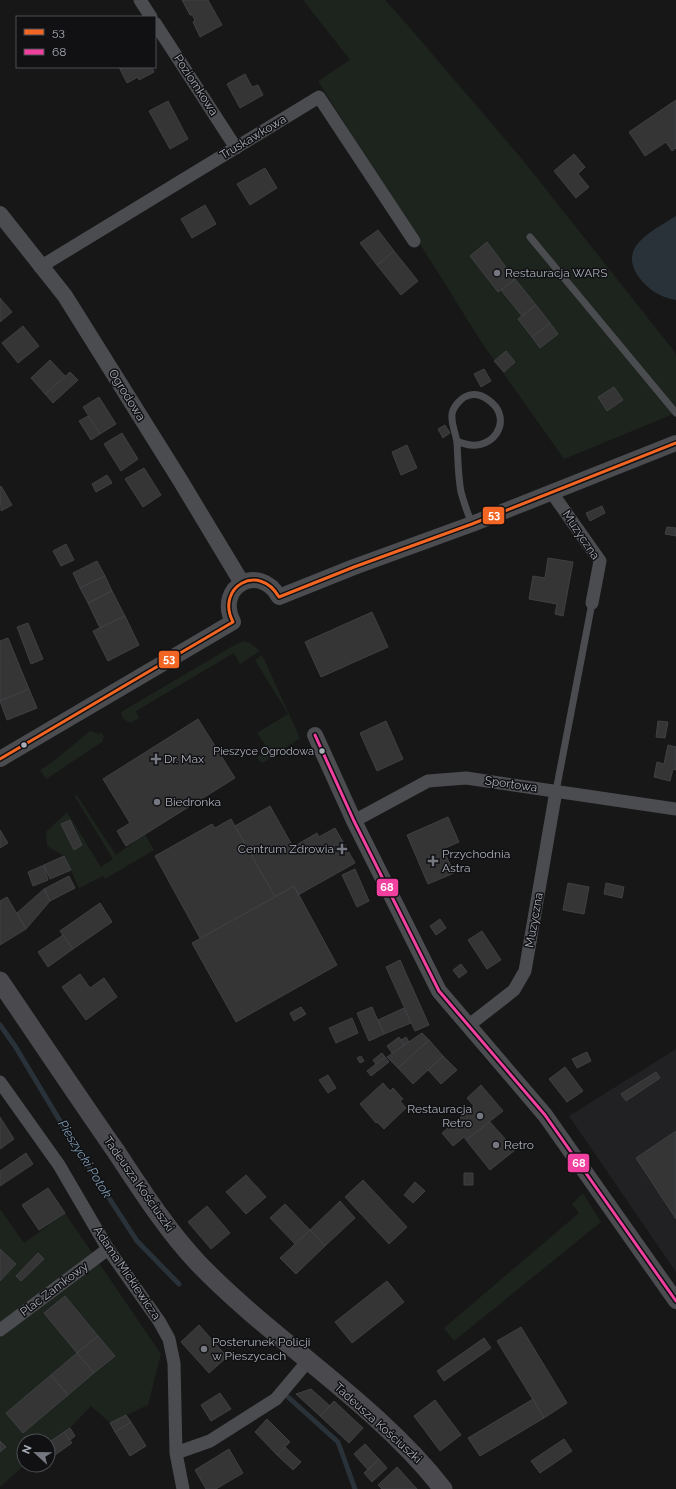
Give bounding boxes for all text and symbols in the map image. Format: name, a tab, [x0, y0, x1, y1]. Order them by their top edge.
legend	[16, 16, 156, 68]
text: 53	[52, 25, 65, 39]
text: 68	[52, 45, 66, 59]
street label: Poziomkowa	[171, 52, 221, 118]
street label: Truskawkowa	[217, 112, 289, 162]
place label: Restauracja WARS	[505, 266, 607, 280]
marker: Restauracja WARS	[492, 268, 502, 278]
street label: Ogrodowa	[106, 367, 148, 423]
line badge: 53	[482, 506, 505, 525]
street label: Muzyczna	[560, 508, 602, 562]
text: 53	[488, 509, 500, 522]
line badge: 53	[158, 650, 180, 669]
text: 53	[163, 653, 175, 666]
unlabelled marker	[19, 740, 29, 750]
place label: Pieszyce Ogrodowa	[213, 745, 314, 758]
marker: Pieszyce Ogrodowa	[317, 746, 327, 756]
place label: Dr. Max	[164, 752, 204, 766]
marker: Dr. Max	[151, 754, 161, 764]
street label: Sportowa	[484, 773, 538, 795]
place label: Biedronka	[165, 795, 221, 809]
marker: Biedronka	[152, 797, 162, 807]
place label: Centrum Zdrowia	[238, 842, 334, 856]
marker: Centrum Zdrowia	[337, 844, 347, 854]
place label: Przychodnia Astra	[442, 847, 510, 875]
marker: Przychodnia Astra	[427, 855, 439, 867]
line badge: 68	[376, 878, 399, 897]
text: 68	[380, 881, 394, 894]
street label: Muzyczna	[522, 891, 546, 949]
place label: Restauracja Retro	[407, 1102, 472, 1130]
marker: Restauracja Retro	[475, 1111, 485, 1121]
water label: Pieszycki Potok	[55, 1117, 115, 1201]
street label: Tadeusza Kościuszki	[101, 1134, 177, 1234]
place label: Retro	[504, 1138, 534, 1152]
marker: Retro	[491, 1140, 501, 1150]
line badge: 68	[567, 1153, 590, 1173]
text: 68	[572, 1157, 586, 1170]
street label: Adama Mickiewicza	[91, 1224, 163, 1322]
street label: Plac Zamkowy	[17, 1259, 91, 1319]
place label: Posterunek Policji w Pieszycach	[212, 1335, 310, 1363]
marker: Posterunek Policji w Pieszycach	[199, 1344, 209, 1354]
street label: Tadeusza Kościuszki	[331, 1380, 425, 1466]
north arrow	[16, 1433, 56, 1473]
text: N	[20, 1443, 35, 1456]

